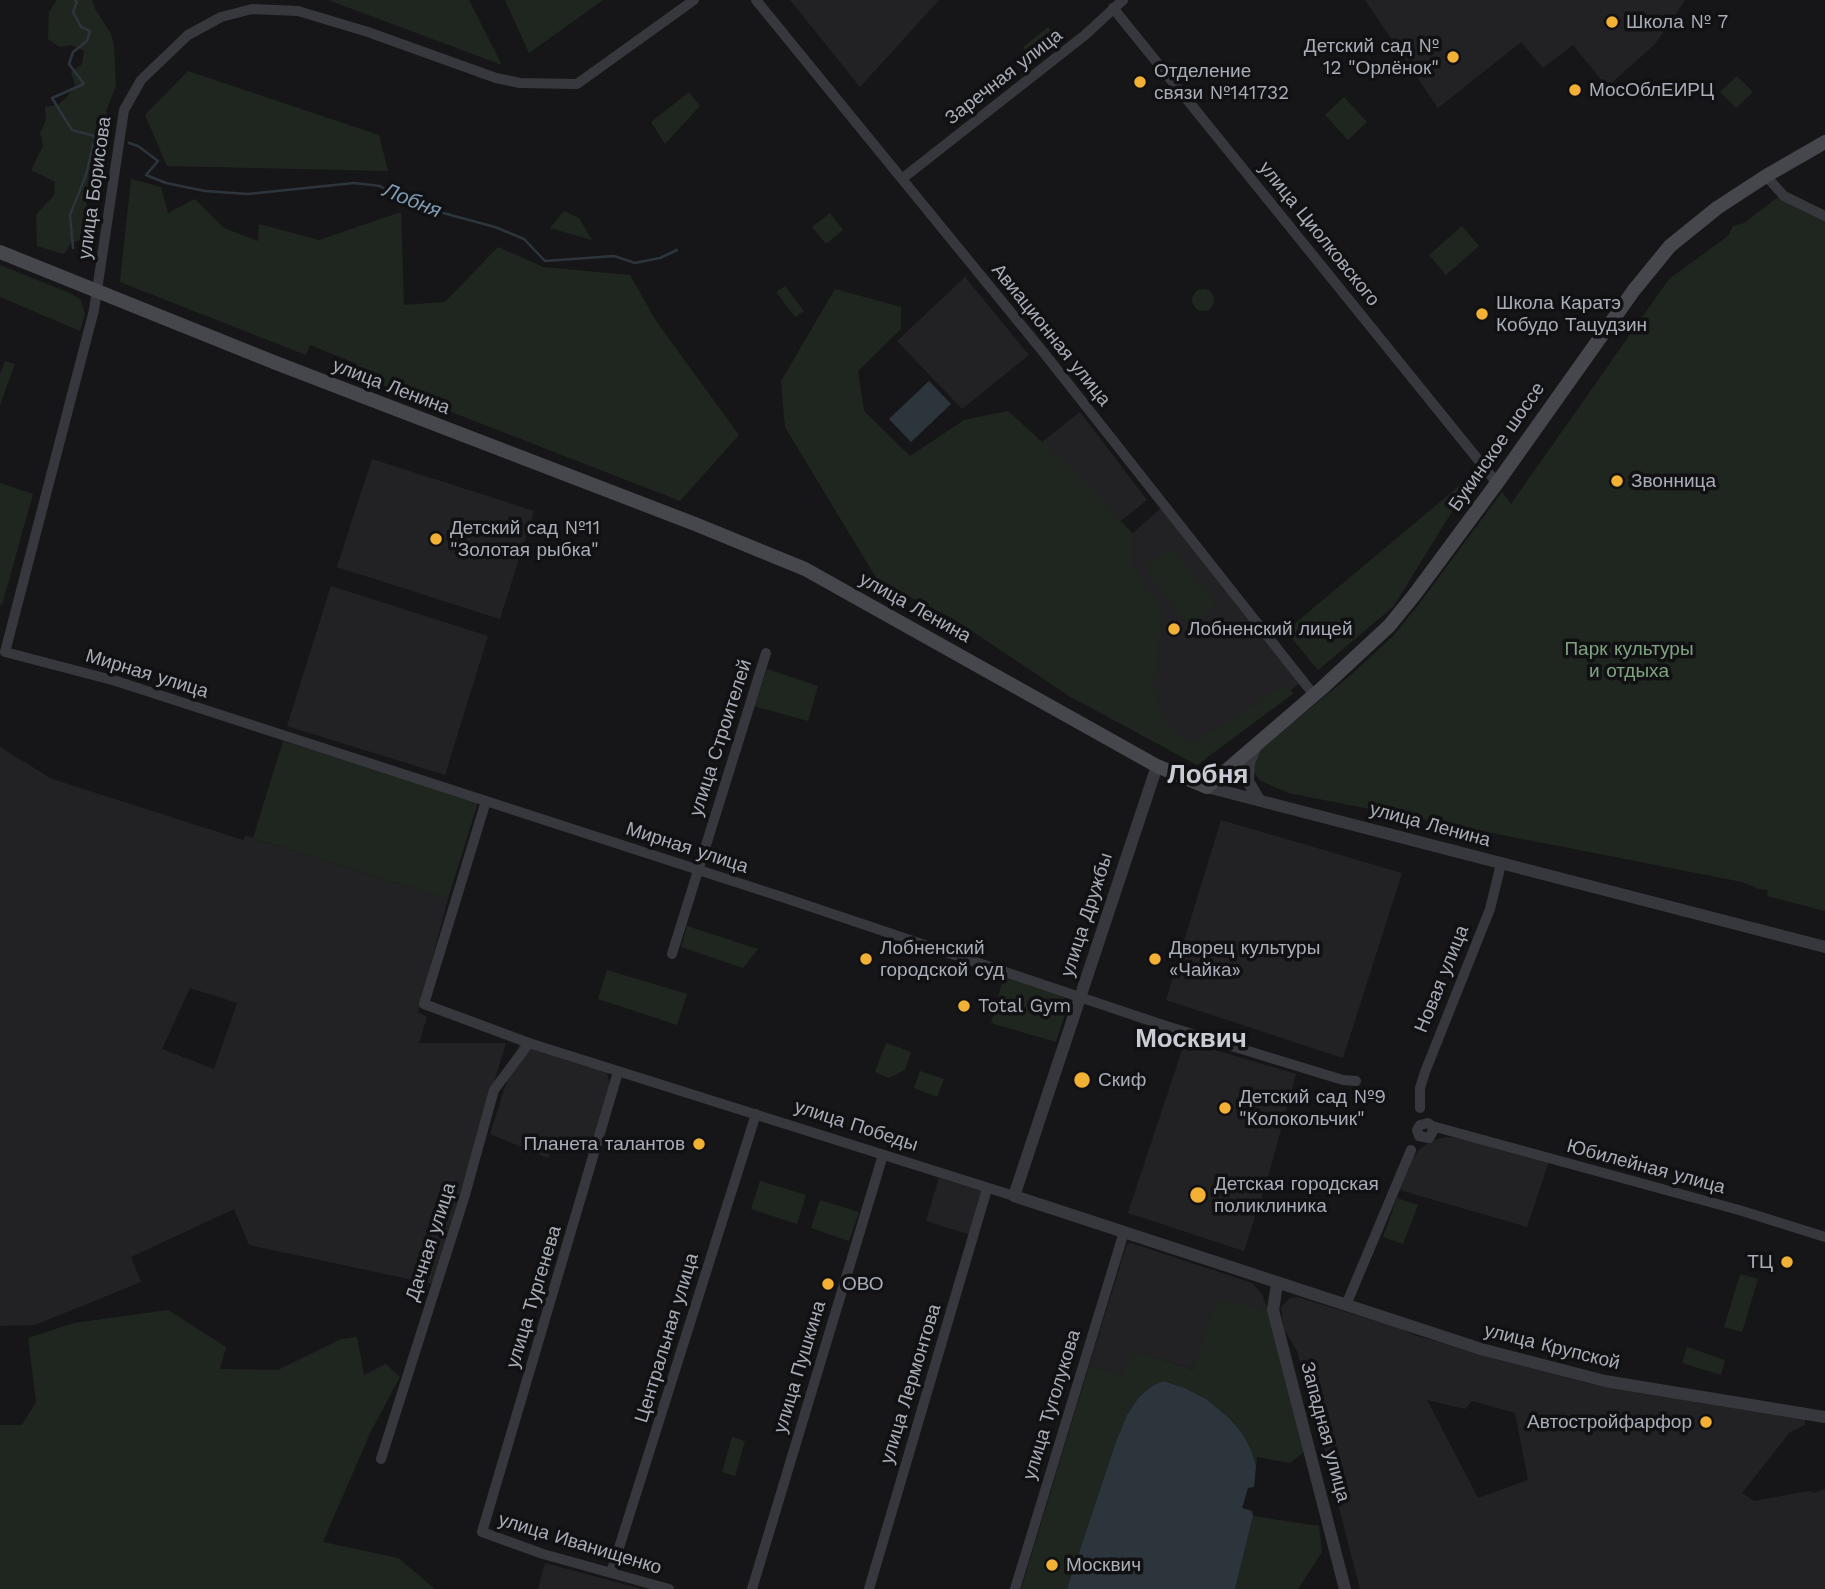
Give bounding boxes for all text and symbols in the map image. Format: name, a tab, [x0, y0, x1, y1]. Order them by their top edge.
place label: Школа № 7	[1626, 11, 1728, 33]
marker: Школа № 7	[1604, 14, 1620, 30]
street label: Заречная улица	[941, 24, 1067, 130]
place label: Детский сад № 12 "Орлёнок"	[1304, 35, 1439, 79]
marker: Детский сад № 12 "Орлёнок"	[1445, 49, 1461, 65]
place label: Отделение связи №141732	[1154, 60, 1289, 104]
marker: Отделение связи №141732	[1132, 74, 1148, 90]
place label: МосОблЕИРЦ	[1589, 79, 1714, 101]
marker: МосОблЕИРЦ	[1567, 82, 1583, 98]
street label: улица Борисова	[74, 115, 116, 261]
street label: улица Циолковского	[1254, 157, 1384, 311]
water label: Лобня	[379, 178, 445, 224]
street label: Авиационная улица	[987, 259, 1115, 411]
place label: Школа Каратэ Кобудо Тацудзин	[1496, 292, 1647, 336]
marker: Школа Каратэ Кобудо Тацудзин	[1474, 306, 1490, 322]
street label: улица Ленина	[329, 354, 453, 420]
street label: Букинское шоссе	[1444, 378, 1550, 516]
place label: Звонница	[1631, 470, 1716, 492]
marker: Звонница	[1609, 473, 1625, 489]
place label: Детский сад №11 "Золотая рыбка"	[450, 517, 600, 561]
marker: Детский сад №11 "Золотая рыбка"	[428, 531, 444, 547]
street label: улица Ленина	[855, 568, 975, 648]
place label: Лобненский лицей	[1188, 618, 1353, 640]
marker: Лобненский лицей	[1166, 621, 1182, 637]
park label: Парк культуры и отдыха	[1564, 638, 1694, 682]
street label: Мирная улица	[83, 645, 211, 703]
street label: улица Строителей	[685, 657, 757, 819]
district label: Лобня	[1167, 759, 1249, 791]
street label: улица Ленина	[1367, 798, 1493, 852]
street label: Мирная улица	[623, 818, 751, 878]
street label: улица Дружбы	[1056, 850, 1118, 980]
street label: Новая улица	[1410, 922, 1474, 1036]
place label: Лобненский городской суд	[880, 937, 1004, 981]
place label: Дворец культуры «Чайка»	[1169, 937, 1320, 981]
marker: Лобненский городской суд	[858, 951, 874, 967]
marker: Дворец культуры «Чайка»	[1147, 951, 1163, 967]
place label: Total Gym	[978, 995, 1071, 1017]
marker: Total Gym	[956, 998, 972, 1014]
district label: Москвич	[1135, 1023, 1247, 1055]
place label: Скиф	[1098, 1069, 1146, 1091]
marker: Скиф	[1072, 1070, 1092, 1090]
place label: Детский сад №9 "Колокольчик"	[1239, 1086, 1386, 1130]
street label: улица Победы	[791, 1095, 921, 1157]
marker: Детский сад №9 "Колокольчик"	[1217, 1100, 1233, 1116]
place label: Планета талантов	[523, 1133, 685, 1155]
street label: Юбилейная улица	[1564, 1135, 1728, 1199]
marker: Планета талантов	[691, 1136, 707, 1152]
place label: Детская городская поликлиника	[1214, 1173, 1379, 1217]
street label: Дачная улица	[401, 1180, 461, 1304]
marker: Детская городская поликлиника	[1188, 1185, 1208, 1205]
street label: улица Тургенева	[502, 1223, 566, 1371]
street label: Центральная улица	[630, 1251, 704, 1425]
place label: ТЦ	[1747, 1251, 1773, 1273]
marker: ТЦ	[1779, 1254, 1795, 1270]
place label: ОВО	[842, 1273, 884, 1295]
marker: ОВО	[820, 1276, 836, 1292]
street label: улица Пушкина	[769, 1298, 831, 1436]
street label: улица Лермонтова	[876, 1301, 946, 1467]
street label: улица Крупской	[1482, 1319, 1622, 1375]
street label: улица Туголукова	[1018, 1327, 1086, 1483]
street label: Западная улица	[1295, 1359, 1355, 1505]
place label: Автостройфарфор	[1527, 1411, 1692, 1433]
marker: Автостройфарфор	[1698, 1414, 1714, 1430]
street label: улица Иванищенко	[496, 1508, 664, 1580]
place label: Москвич	[1066, 1554, 1141, 1576]
marker: Москвич	[1044, 1557, 1060, 1573]

